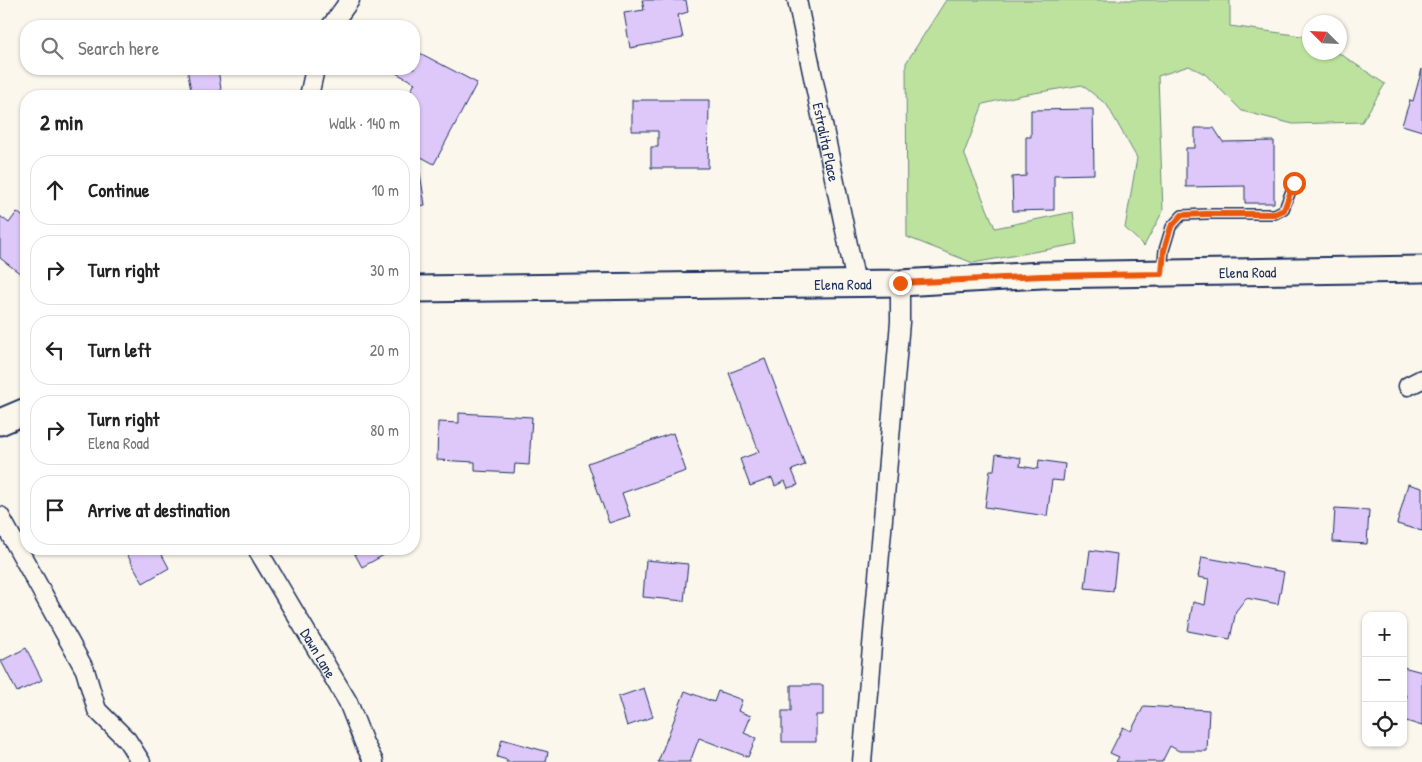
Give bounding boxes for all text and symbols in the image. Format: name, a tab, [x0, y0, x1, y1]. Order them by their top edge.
north arrow	[1302, 15, 1347, 60]
search box	[20, 20, 420, 75]
icon: search	[38, 34, 66, 62]
text: Search here	[78, 35, 159, 61]
street label: Estralita Place	[808, 101, 845, 183]
text: 2 min	[40, 108, 83, 137]
text: Walk · 140 m	[329, 112, 400, 134]
route start	[1283, 172, 1306, 195]
icon: ahead	[41, 176, 69, 204]
text: Continue	[88, 177, 149, 203]
text: 10 m	[371, 179, 399, 201]
icon: right	[41, 256, 69, 284]
text: Turn right	[88, 257, 159, 283]
text: 30 m	[370, 259, 399, 281]
street label: Elena Road	[1219, 261, 1277, 283]
route end	[889, 272, 912, 295]
street label: Elena Road	[814, 273, 872, 295]
icon: left	[41, 336, 69, 364]
text: Turn left	[88, 337, 151, 363]
text: 20 m	[370, 339, 399, 361]
text: Turn right	[88, 406, 159, 432]
icon: right	[41, 416, 69, 444]
text: 80 m	[370, 419, 399, 441]
text: Elena Road	[88, 432, 149, 454]
icon: arrive	[41, 496, 69, 524]
text: Arrive at destination	[88, 497, 230, 523]
map controls	[1362, 612, 1407, 747]
button: +	[1362, 612, 1407, 657]
street label: Dawn Lane	[296, 624, 342, 682]
button: −	[1362, 657, 1407, 702]
button: locate	[1362, 702, 1407, 747]

